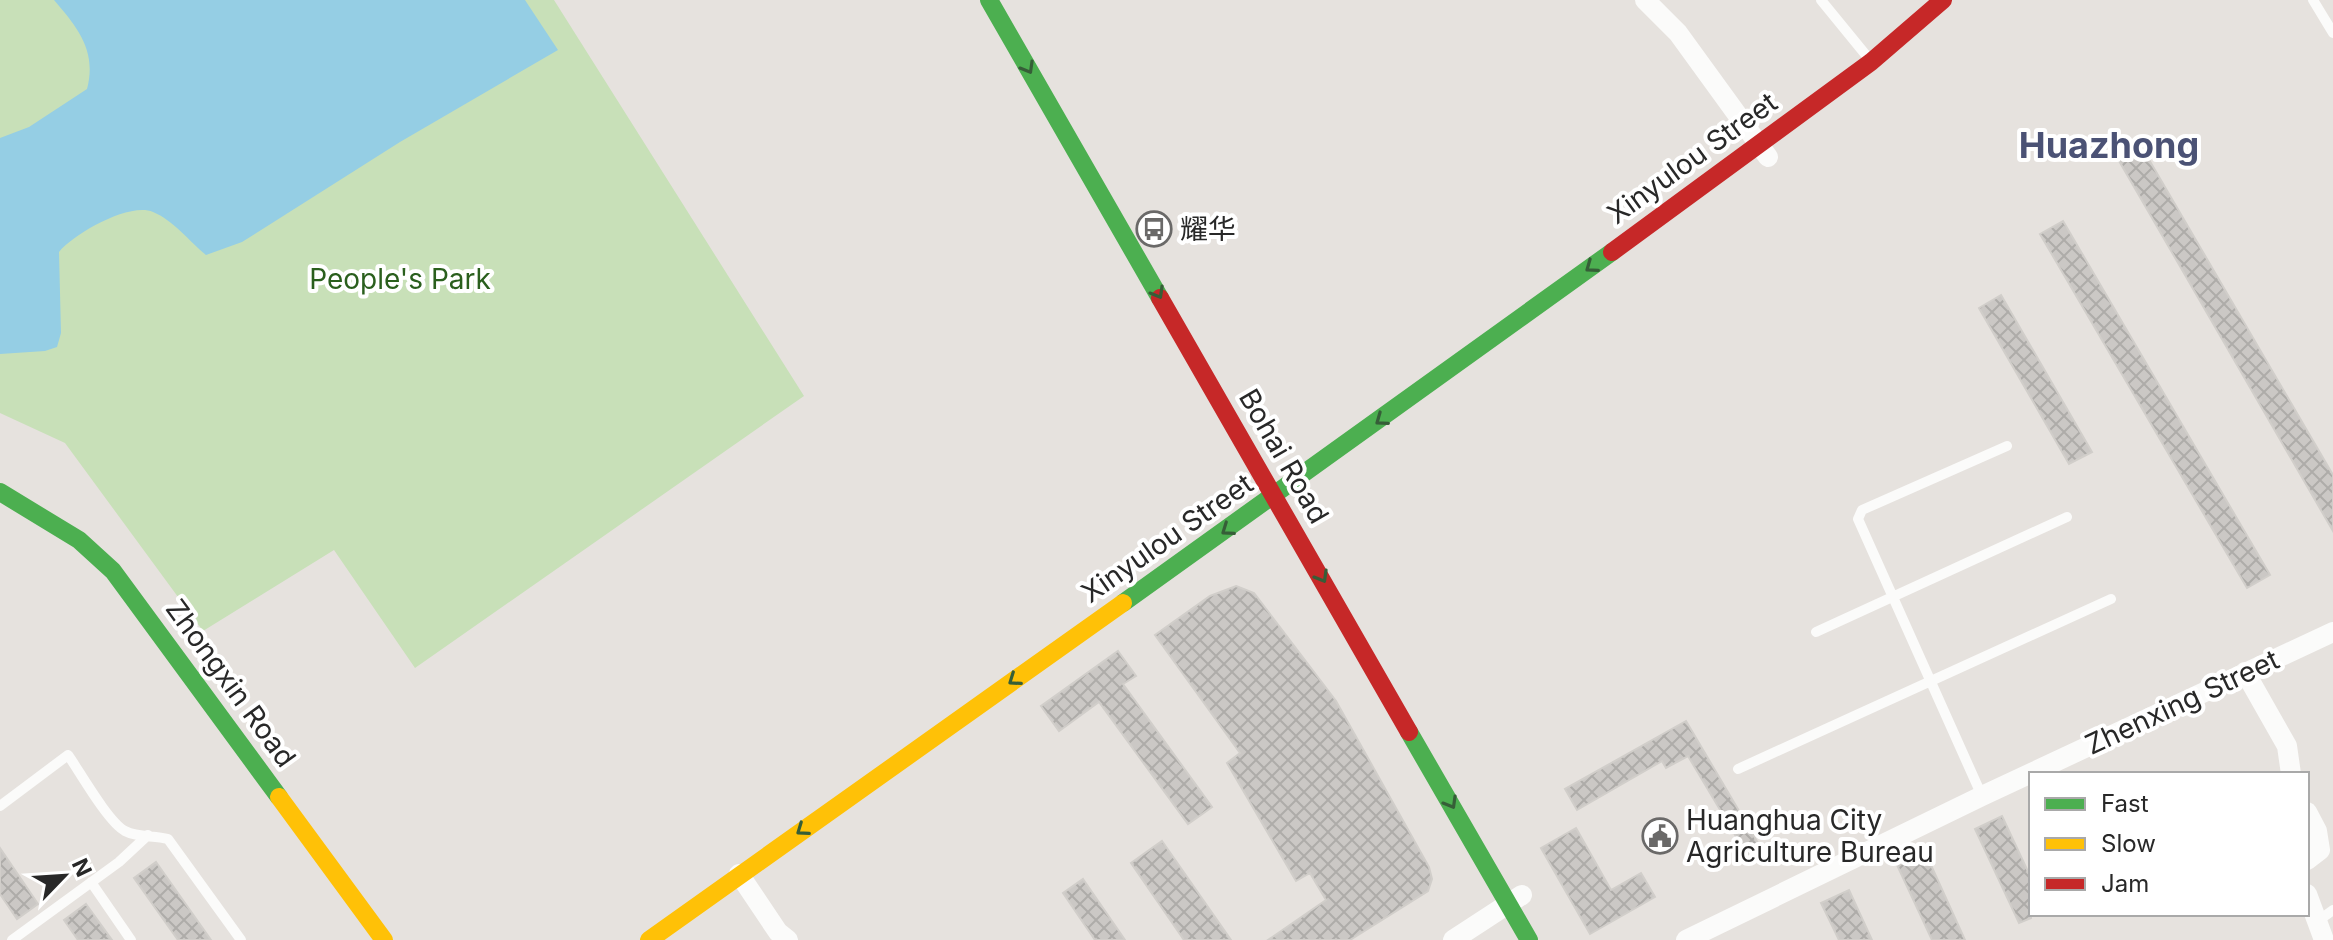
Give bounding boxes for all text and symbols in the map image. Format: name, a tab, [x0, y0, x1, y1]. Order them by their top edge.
one-way arrow	[1018, 59, 1034, 73]
street label: Xinyulou Street	[1601, 85, 1783, 231]
district label: Huazhong	[2019, 123, 2199, 167]
bus stop icon: 耀华	[1135, 210, 1173, 248]
place label: 耀华	[1180, 212, 1236, 246]
one-way arrow	[1585, 257, 1599, 272]
park label: People's Park	[309, 262, 491, 296]
one-way arrow	[1148, 284, 1164, 299]
street label: Bohai Road	[1232, 383, 1336, 529]
one-way arrow	[1375, 410, 1389, 425]
street label: Xinyulou Street	[1075, 466, 1259, 610]
one-way arrow	[1221, 520, 1235, 535]
one-way arrow	[1312, 568, 1328, 583]
street label: Zhongxin Road	[159, 593, 303, 773]
street label: Zhenxing Street	[2080, 642, 2284, 762]
one-way arrow	[1009, 670, 1023, 685]
legend	[2029, 772, 2309, 916]
text: Fast	[2101, 789, 2149, 818]
one-way arrow	[1441, 794, 1457, 809]
place label: Huanghua City Agriculture Bureau	[1686, 803, 1934, 869]
public building icon: Huanghua City Agriculture Bureau	[1641, 817, 1679, 855]
one-way arrow	[796, 820, 810, 835]
text: Slow	[2101, 829, 2156, 858]
north arrow	[24, 836, 104, 916]
text: N	[67, 854, 97, 881]
text: Jam	[2101, 869, 2149, 898]

